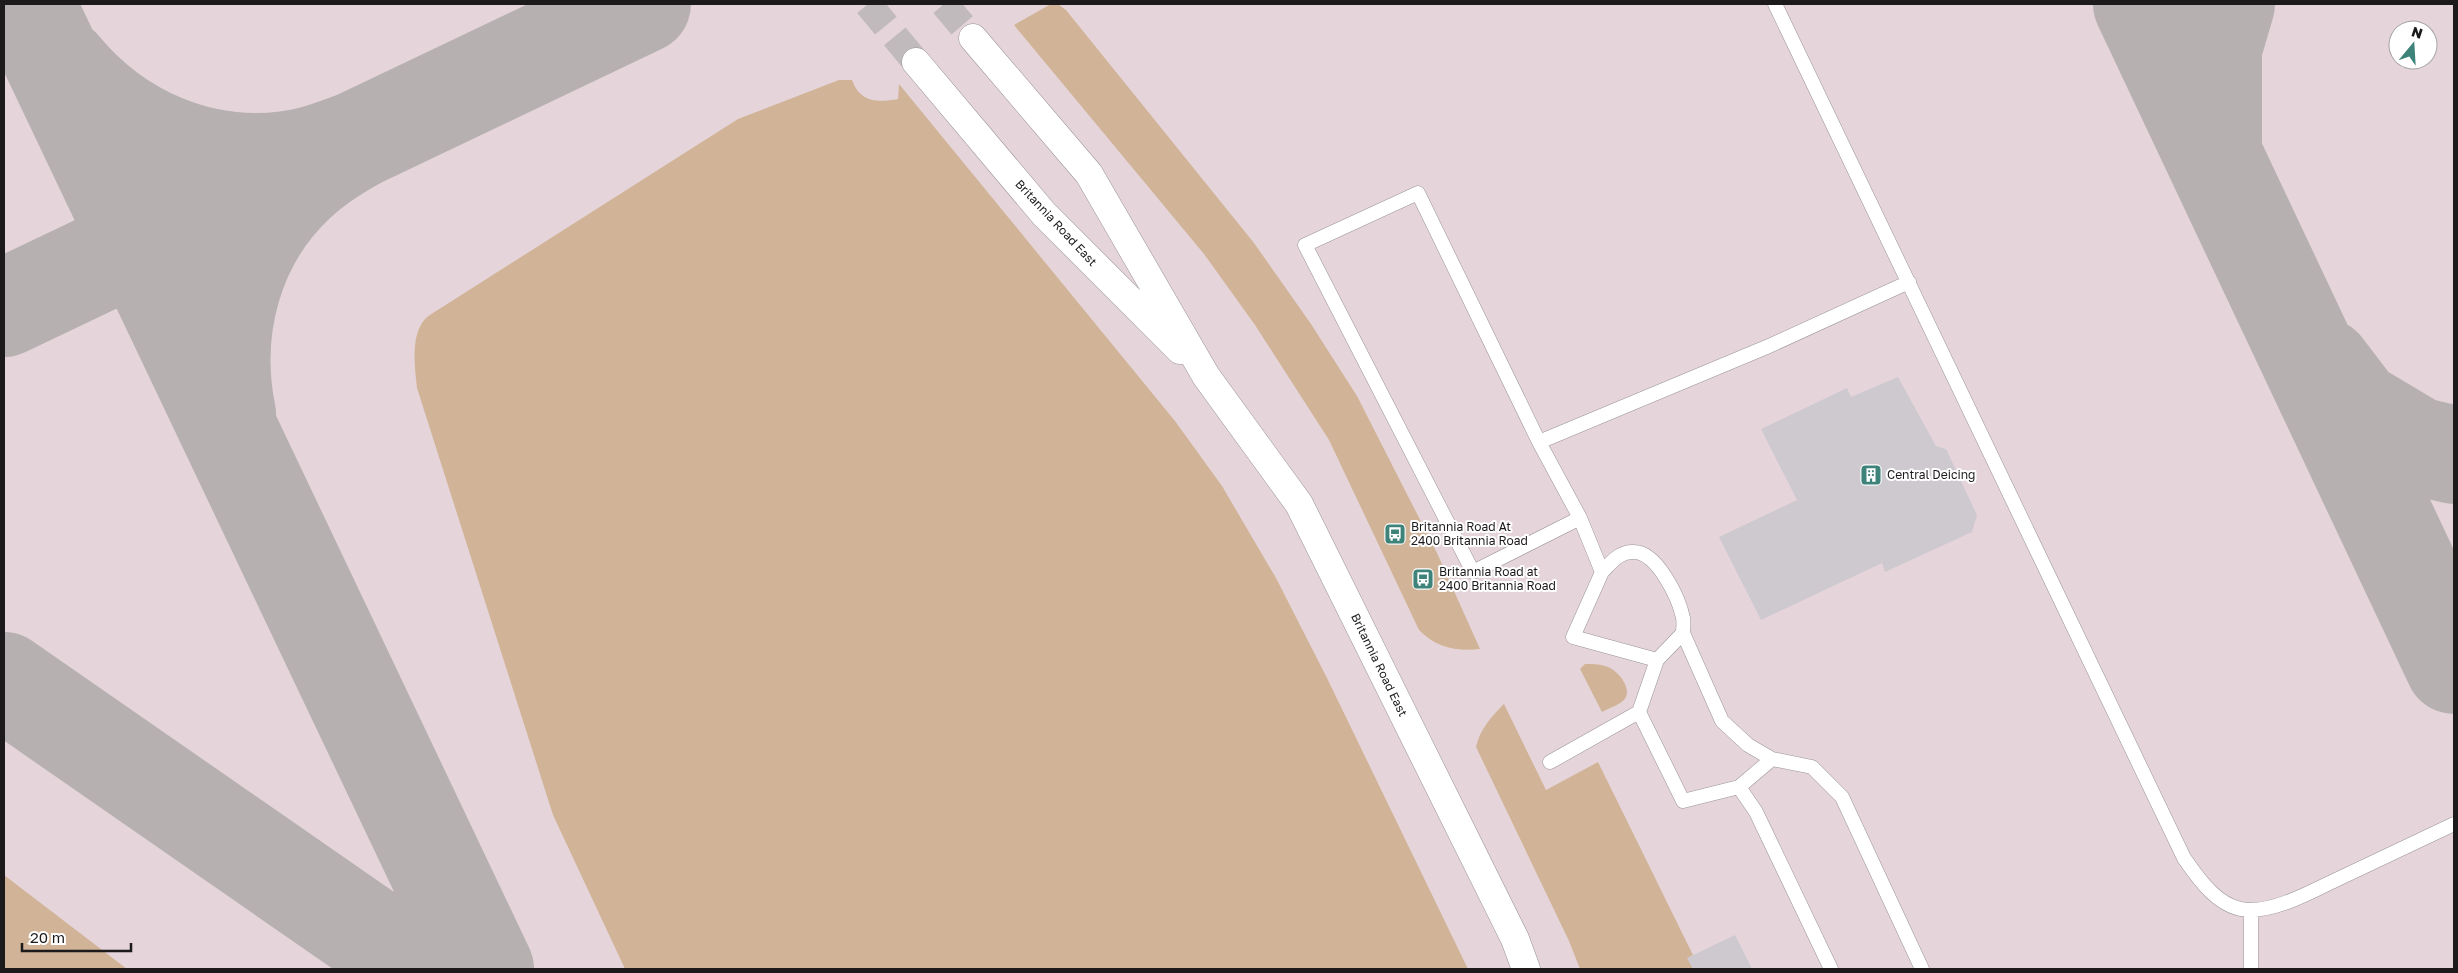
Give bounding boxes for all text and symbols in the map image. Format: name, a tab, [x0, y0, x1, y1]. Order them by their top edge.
north arrow	[2388, 20, 2438, 70]
text: N	[2409, 22, 2425, 42]
street label: Britannia Road East	[1012, 176, 1100, 269]
building icon: Central Deicing	[1859, 463, 1883, 487]
place label: Central Deicing	[1887, 467, 1975, 482]
place label: Britannia Road At 2400 Britannia Road	[1411, 519, 1528, 548]
bus stop icon: Britannia Road At 2400 Britannia Road	[1383, 522, 1407, 546]
place label: Britannia Road at 2400 Britannia Road	[1439, 564, 1556, 593]
bus stop icon: Britannia Road at 2400 Britannia Road	[1411, 567, 1435, 591]
street label: Britannia Road East	[1348, 611, 1411, 719]
scale bar	[22, 920, 131, 952]
text: 20 m	[30, 928, 65, 946]

